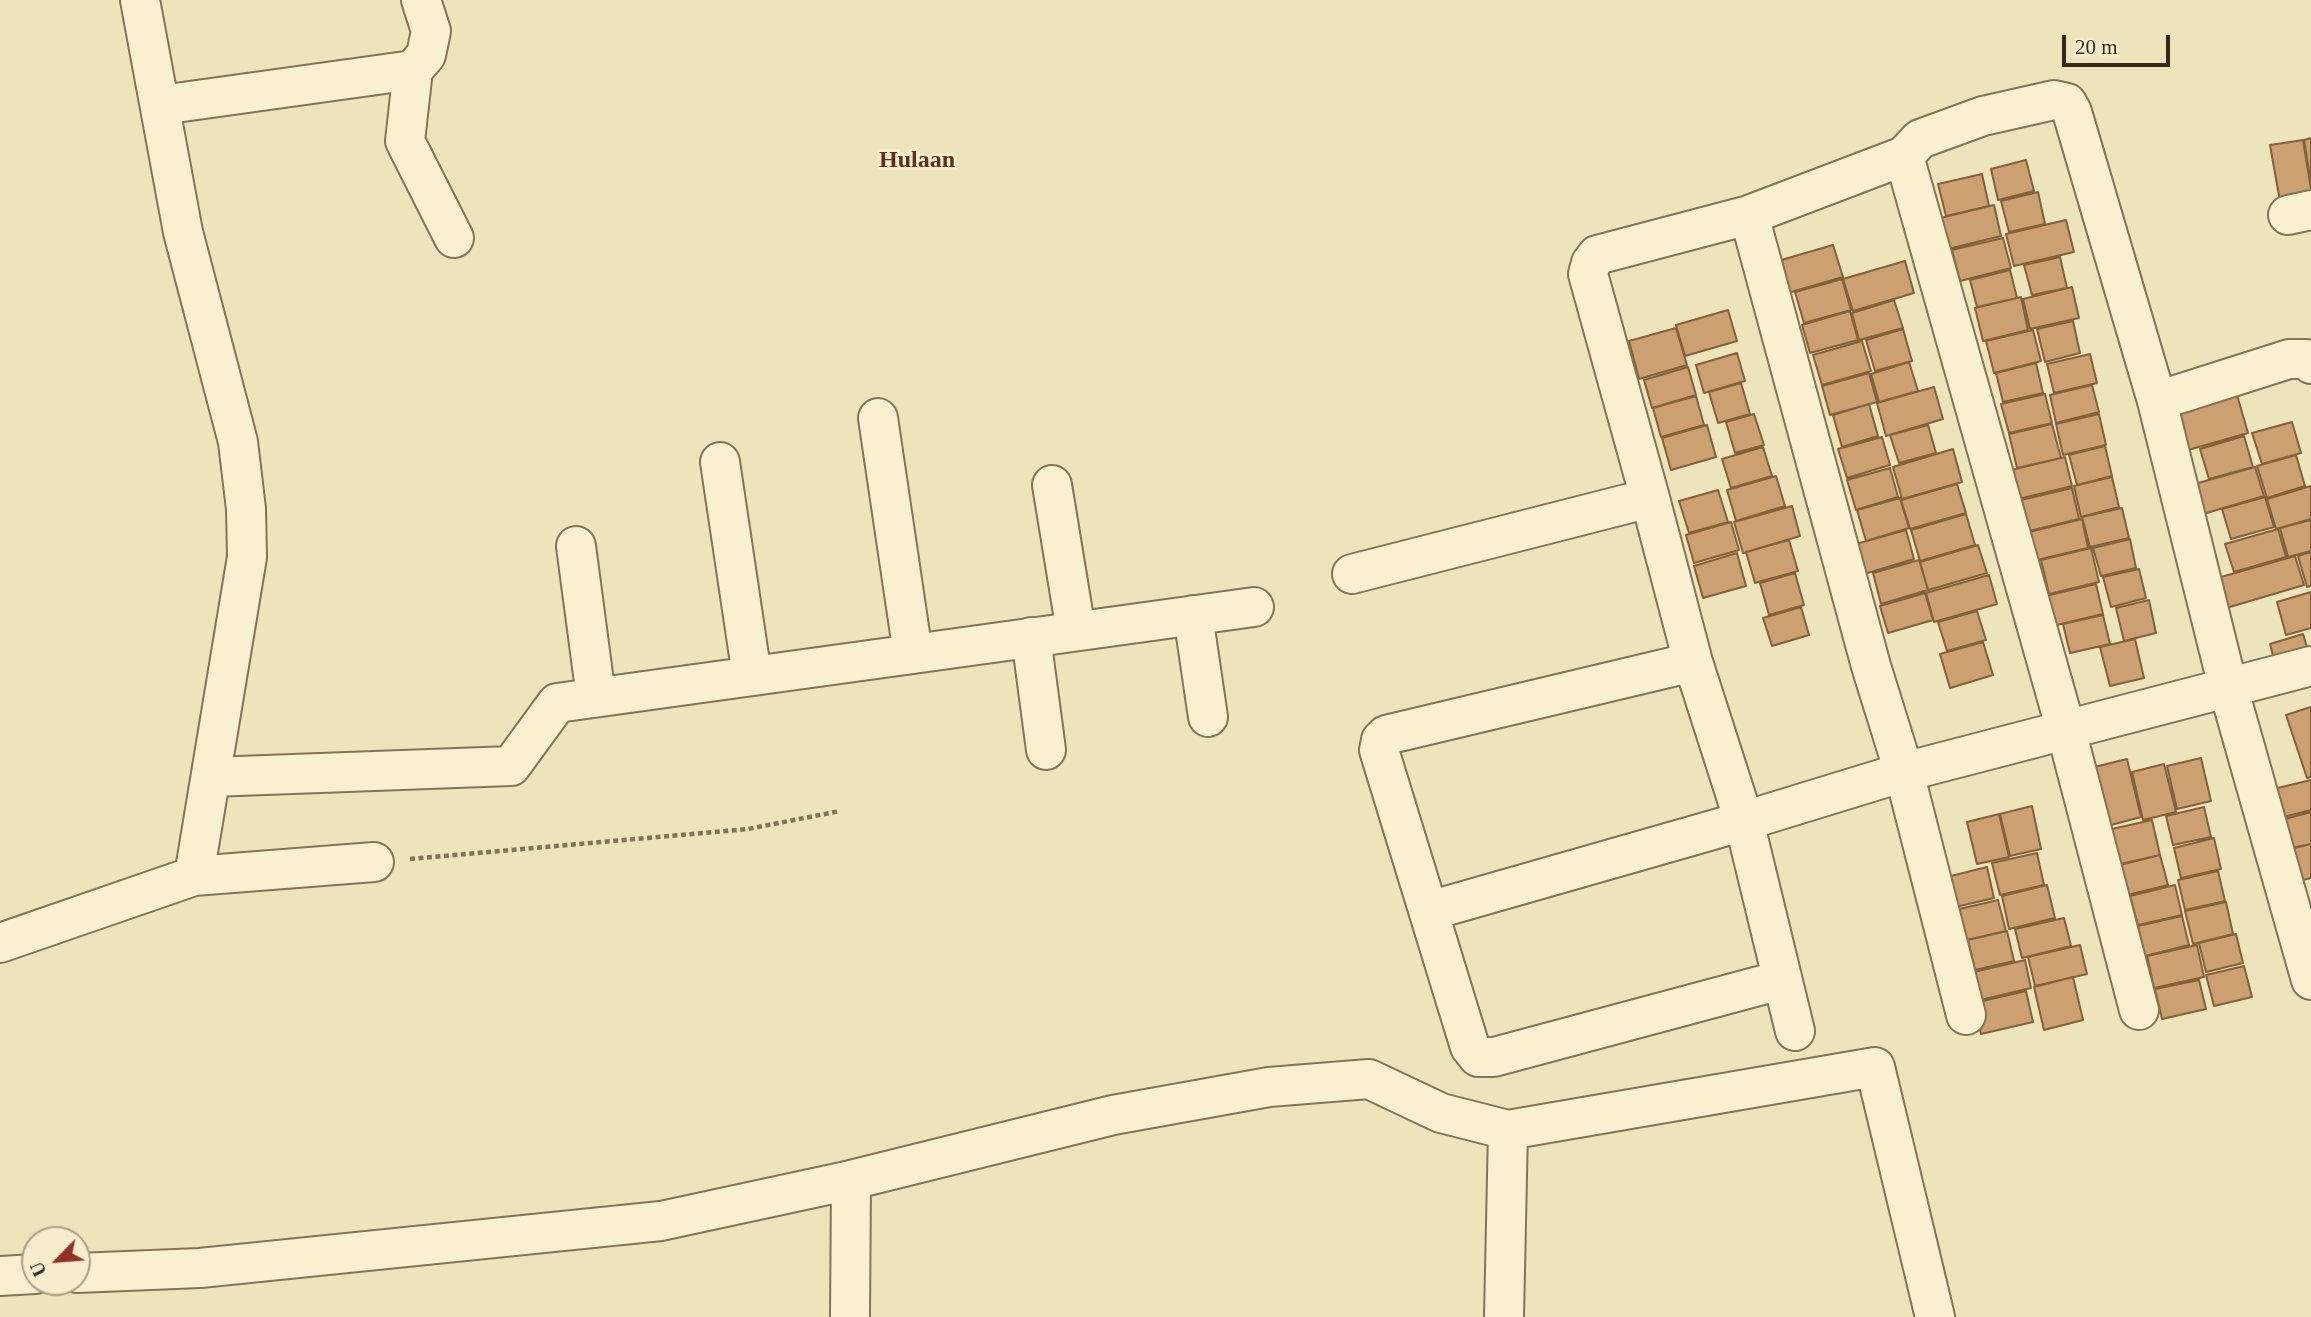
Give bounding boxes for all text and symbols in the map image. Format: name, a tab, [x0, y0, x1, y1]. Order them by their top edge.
scale bar	[2066, 21, 2174, 65]
text: 20 m	[2075, 35, 2118, 59]
district label: Hulaan	[879, 147, 955, 175]
north arrow	[21, 1226, 91, 1296]
text: U	[26, 1259, 51, 1280]

